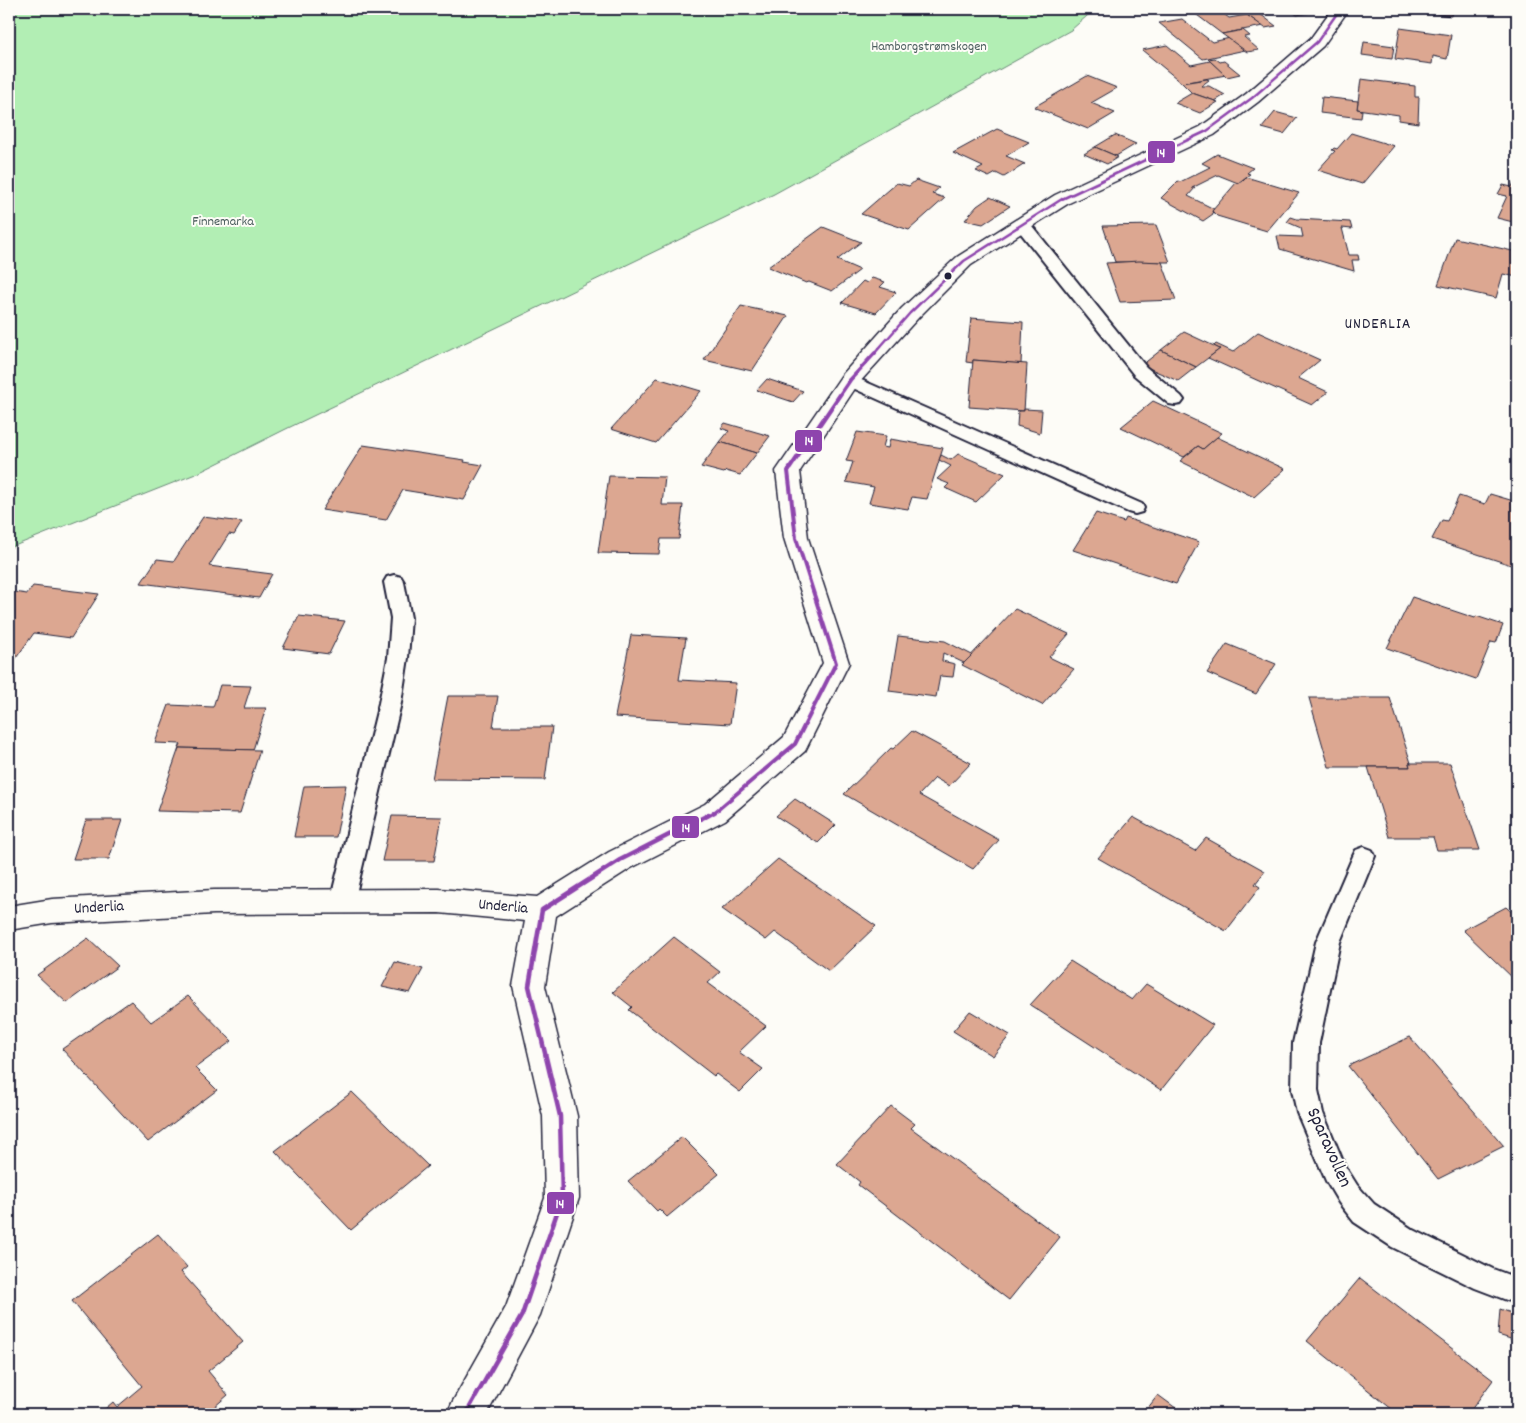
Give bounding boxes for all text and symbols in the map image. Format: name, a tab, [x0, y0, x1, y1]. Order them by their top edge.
park label: Hamborgstrømskogen	[871, 37, 987, 57]
line badge: 14	[1147, 140, 1176, 164]
text: 14	[1157, 144, 1166, 164]
park label: Finnemarka	[192, 212, 254, 232]
unlabelled marker	[943, 271, 953, 281]
district label: UNDERLIA	[1344, 313, 1412, 336]
line badge: 14	[794, 429, 823, 453]
text: 14	[805, 432, 814, 452]
line badge: 14	[671, 815, 700, 839]
text: 14	[682, 819, 691, 839]
street label: Underlia	[477, 893, 529, 921]
street label: Underlia	[74, 895, 125, 921]
street label: Sparavollen	[1298, 1104, 1358, 1192]
line badge: 14	[546, 1191, 575, 1215]
text: 14	[556, 1195, 565, 1215]

